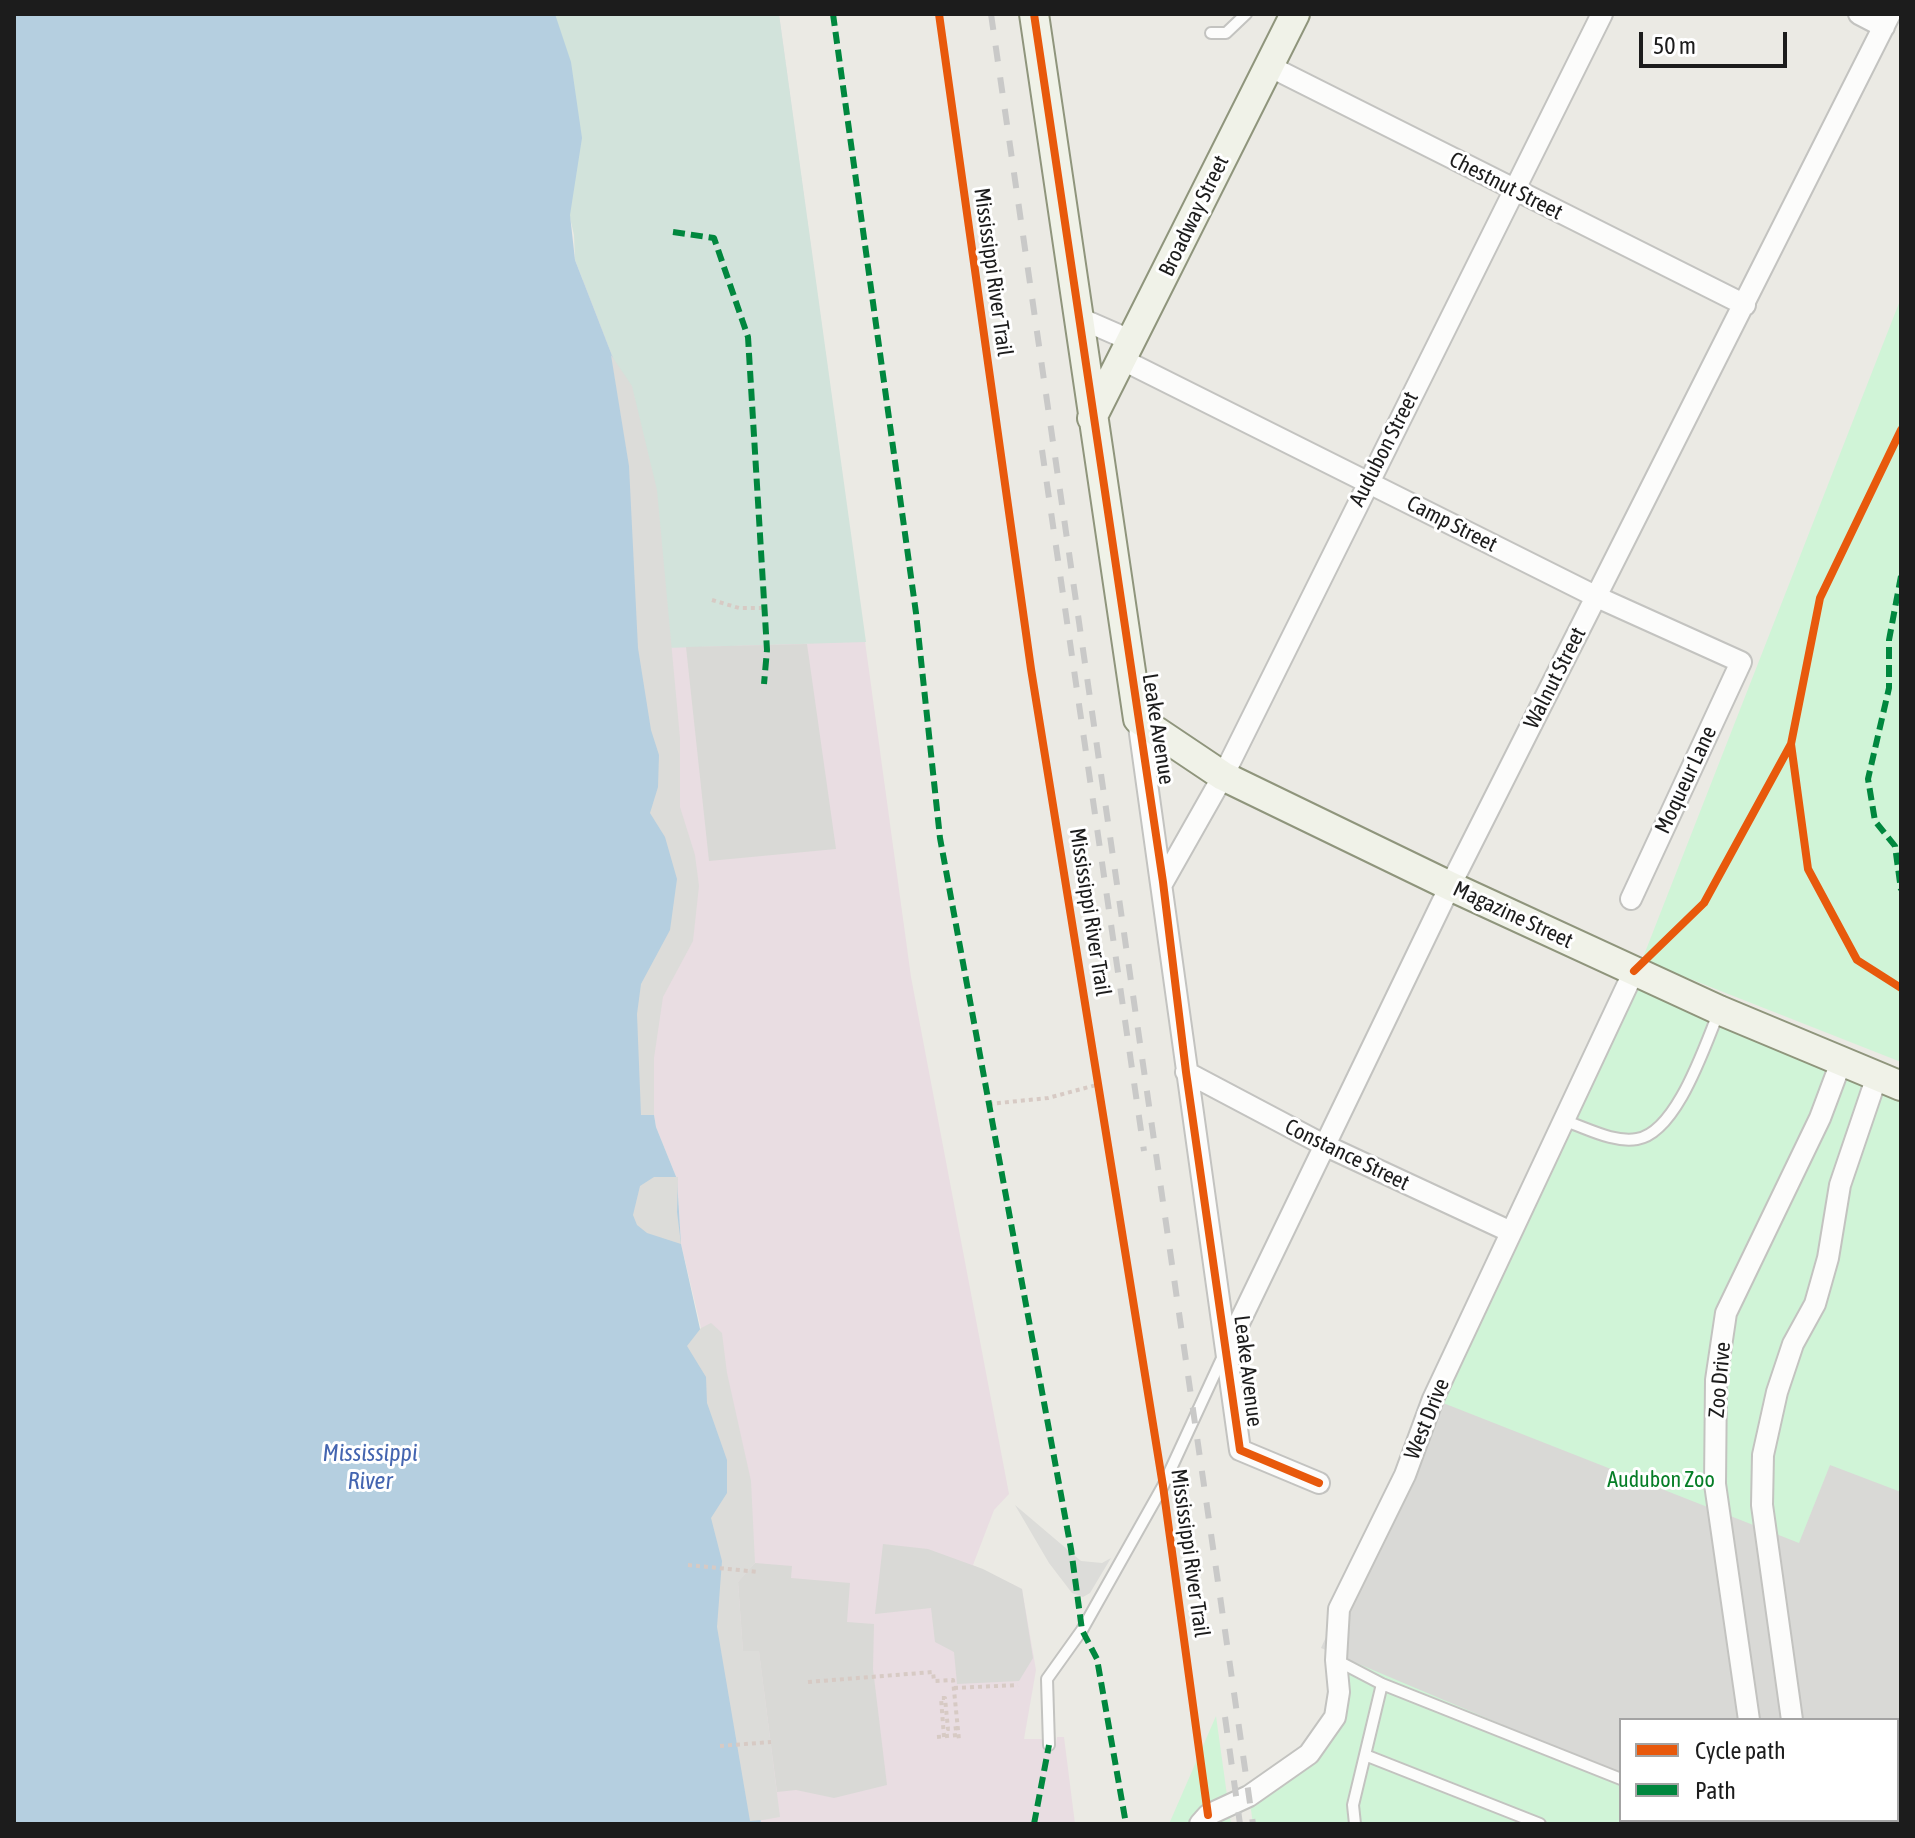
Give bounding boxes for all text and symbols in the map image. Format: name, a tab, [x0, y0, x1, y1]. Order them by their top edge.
scale bar	[1643, 16, 1791, 66]
text: 50 m	[1653, 32, 1696, 59]
street label: Chestnut Street	[1445, 146, 1567, 226]
street label: Broadway Street	[1153, 151, 1235, 281]
street label: Mississippi River Trail	[968, 186, 1018, 358]
street label: Audubon Street	[1344, 387, 1424, 511]
street label: Camp Street	[1402, 490, 1502, 558]
street label: Walnut Street	[1518, 623, 1592, 733]
street label: Leake Avenue	[1136, 672, 1180, 786]
street label: Moqueur Lane	[1650, 722, 1722, 838]
street label: Mississippi River Trail	[1064, 826, 1116, 998]
street label: Magazine Street	[1449, 876, 1577, 954]
street label: Constance Street	[1280, 1113, 1414, 1197]
street label: Leake Avenue	[1228, 1314, 1268, 1428]
street label: Zoo Drive	[1704, 1341, 1736, 1419]
street label: West Drive	[1399, 1375, 1455, 1463]
water label: Mississippi River	[323, 1439, 417, 1495]
street label: Mississippi River Trail	[1165, 1467, 1215, 1639]
park label: Audubon Zoo	[1607, 1467, 1715, 1493]
legend	[1619, 1718, 1899, 1822]
text: Cycle path	[1695, 1737, 1786, 1764]
text: Path	[1695, 1777, 1736, 1804]

